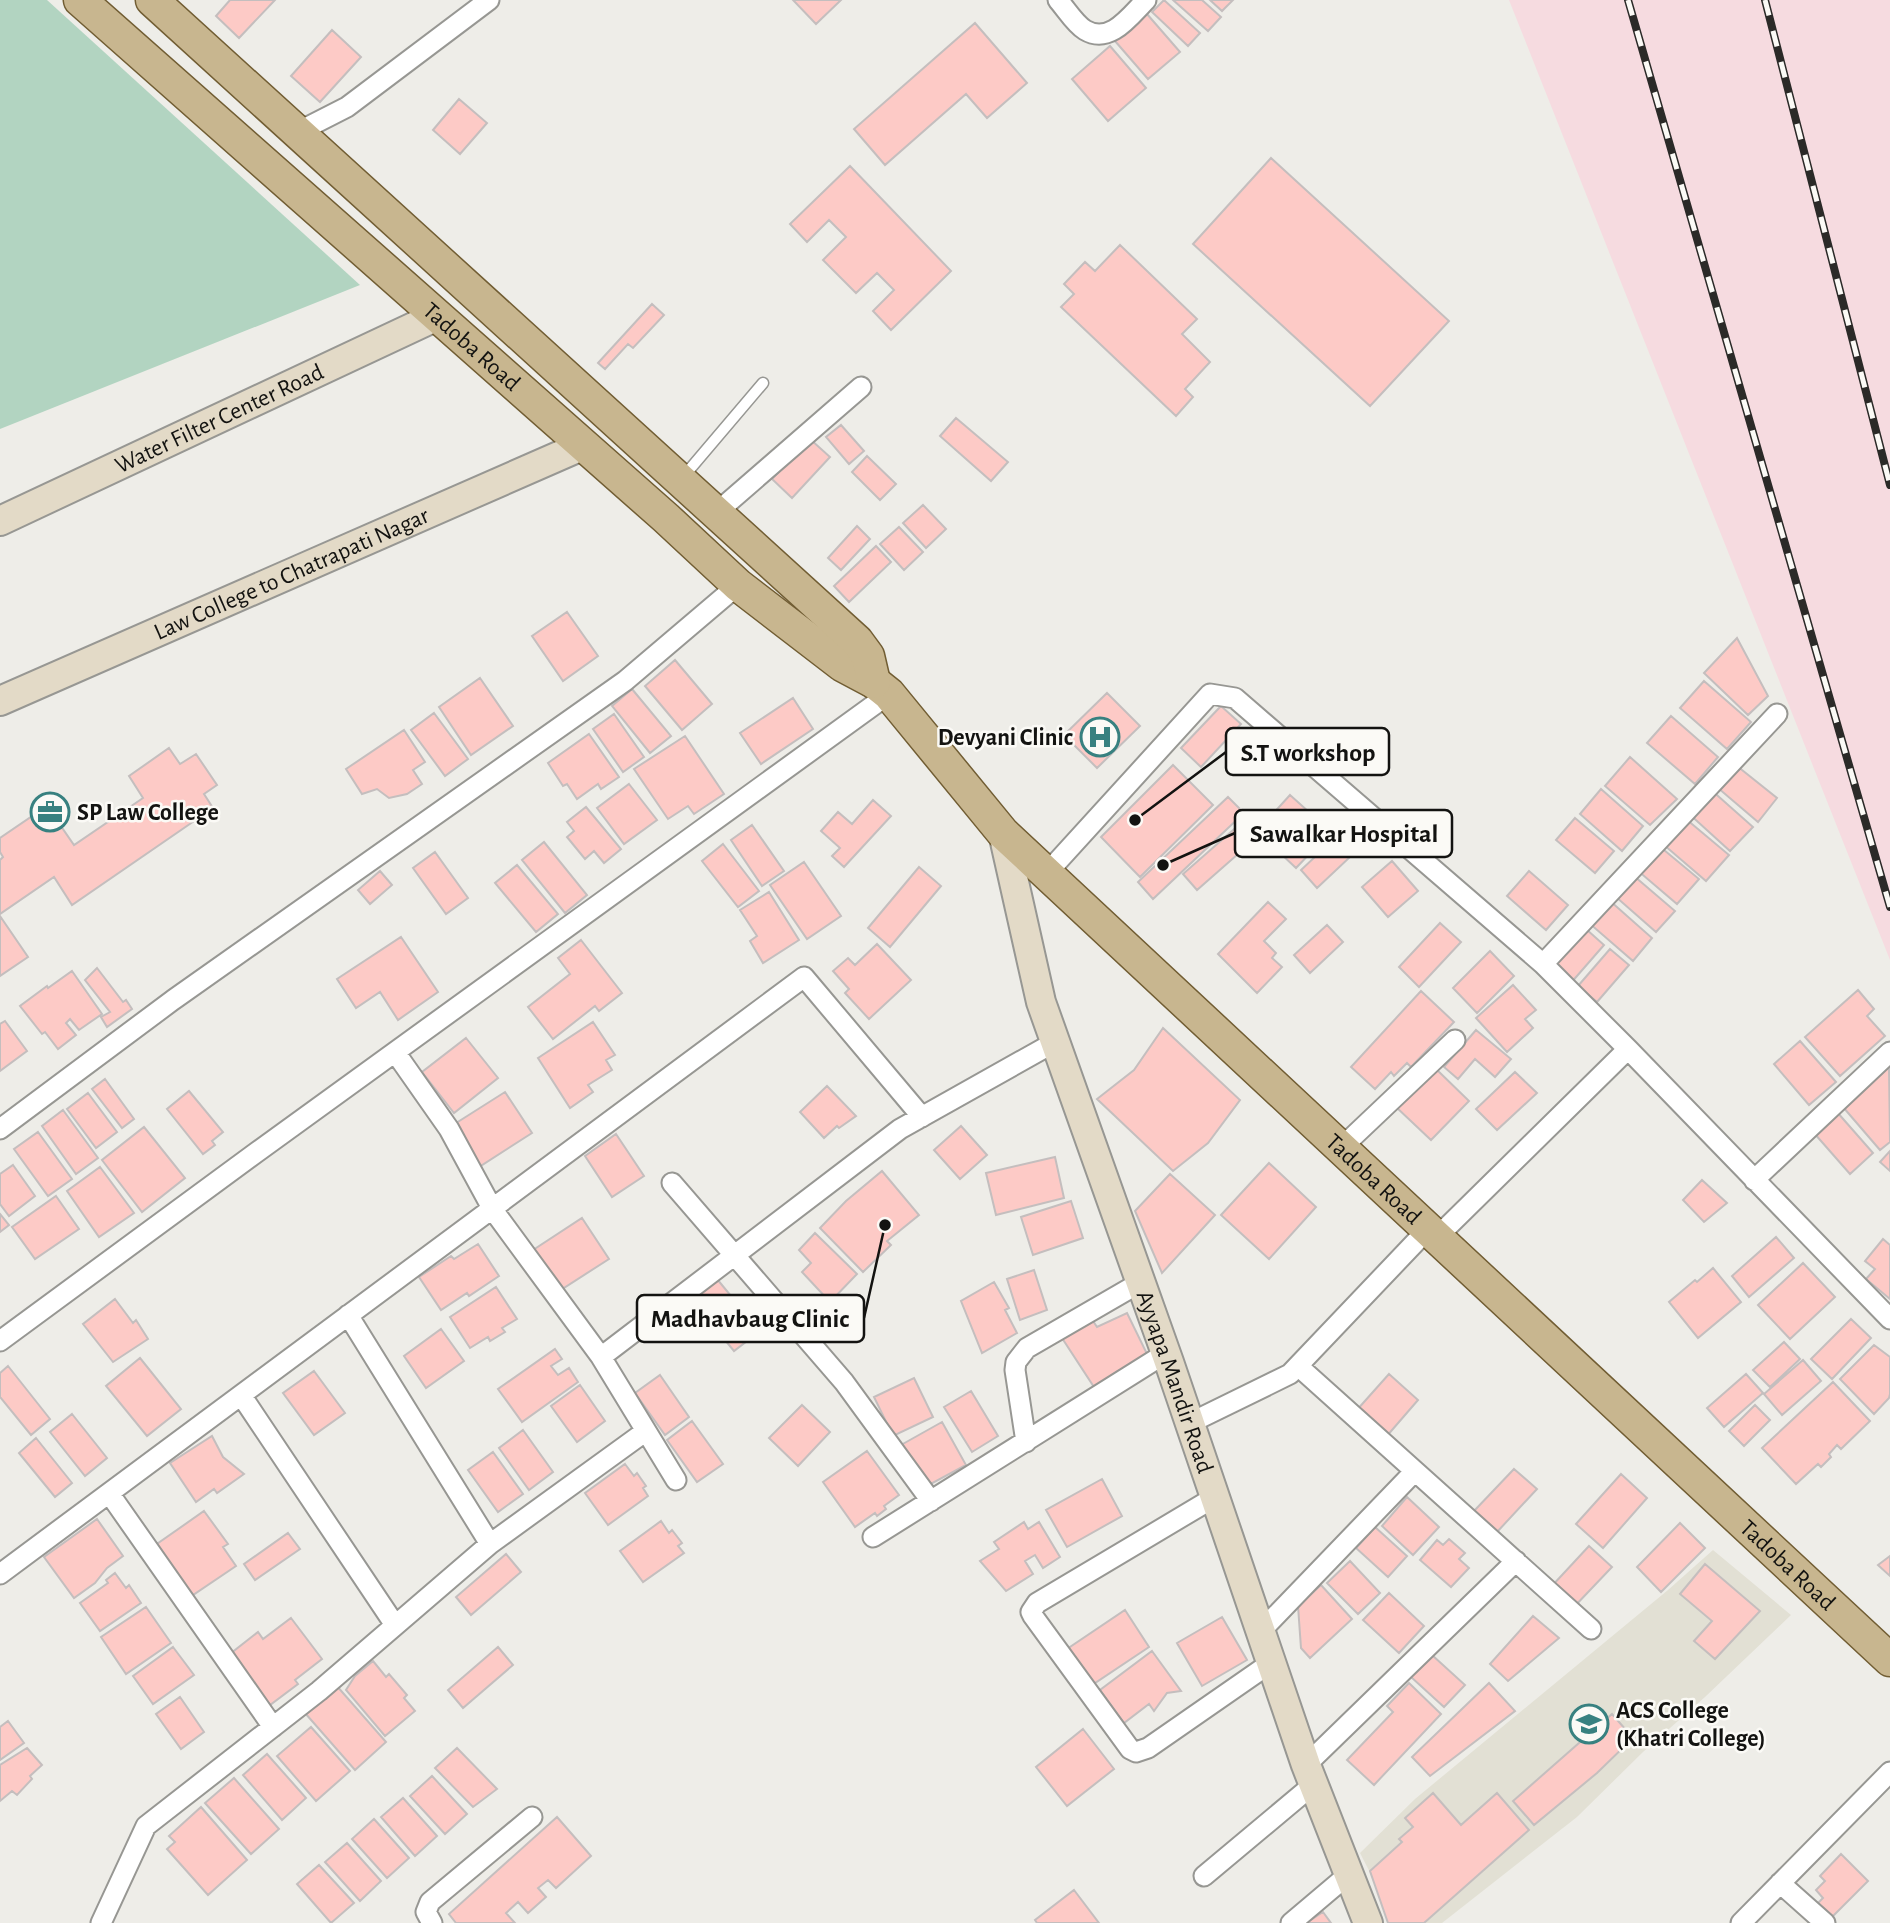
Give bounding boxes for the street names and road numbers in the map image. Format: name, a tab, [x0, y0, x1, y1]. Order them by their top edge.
street label: Tadoba Road	[418, 298, 524, 396]
street label: Water Filter Center Road	[112, 360, 327, 478]
street label: Law College to Chatrapati Nagar	[151, 503, 433, 645]
street label: Tadoba Road	[1321, 1130, 1426, 1229]
street label: Ayyapa Mandir Road	[1132, 1288, 1217, 1477]
street label: Tadoba Road	[1735, 1516, 1840, 1615]

